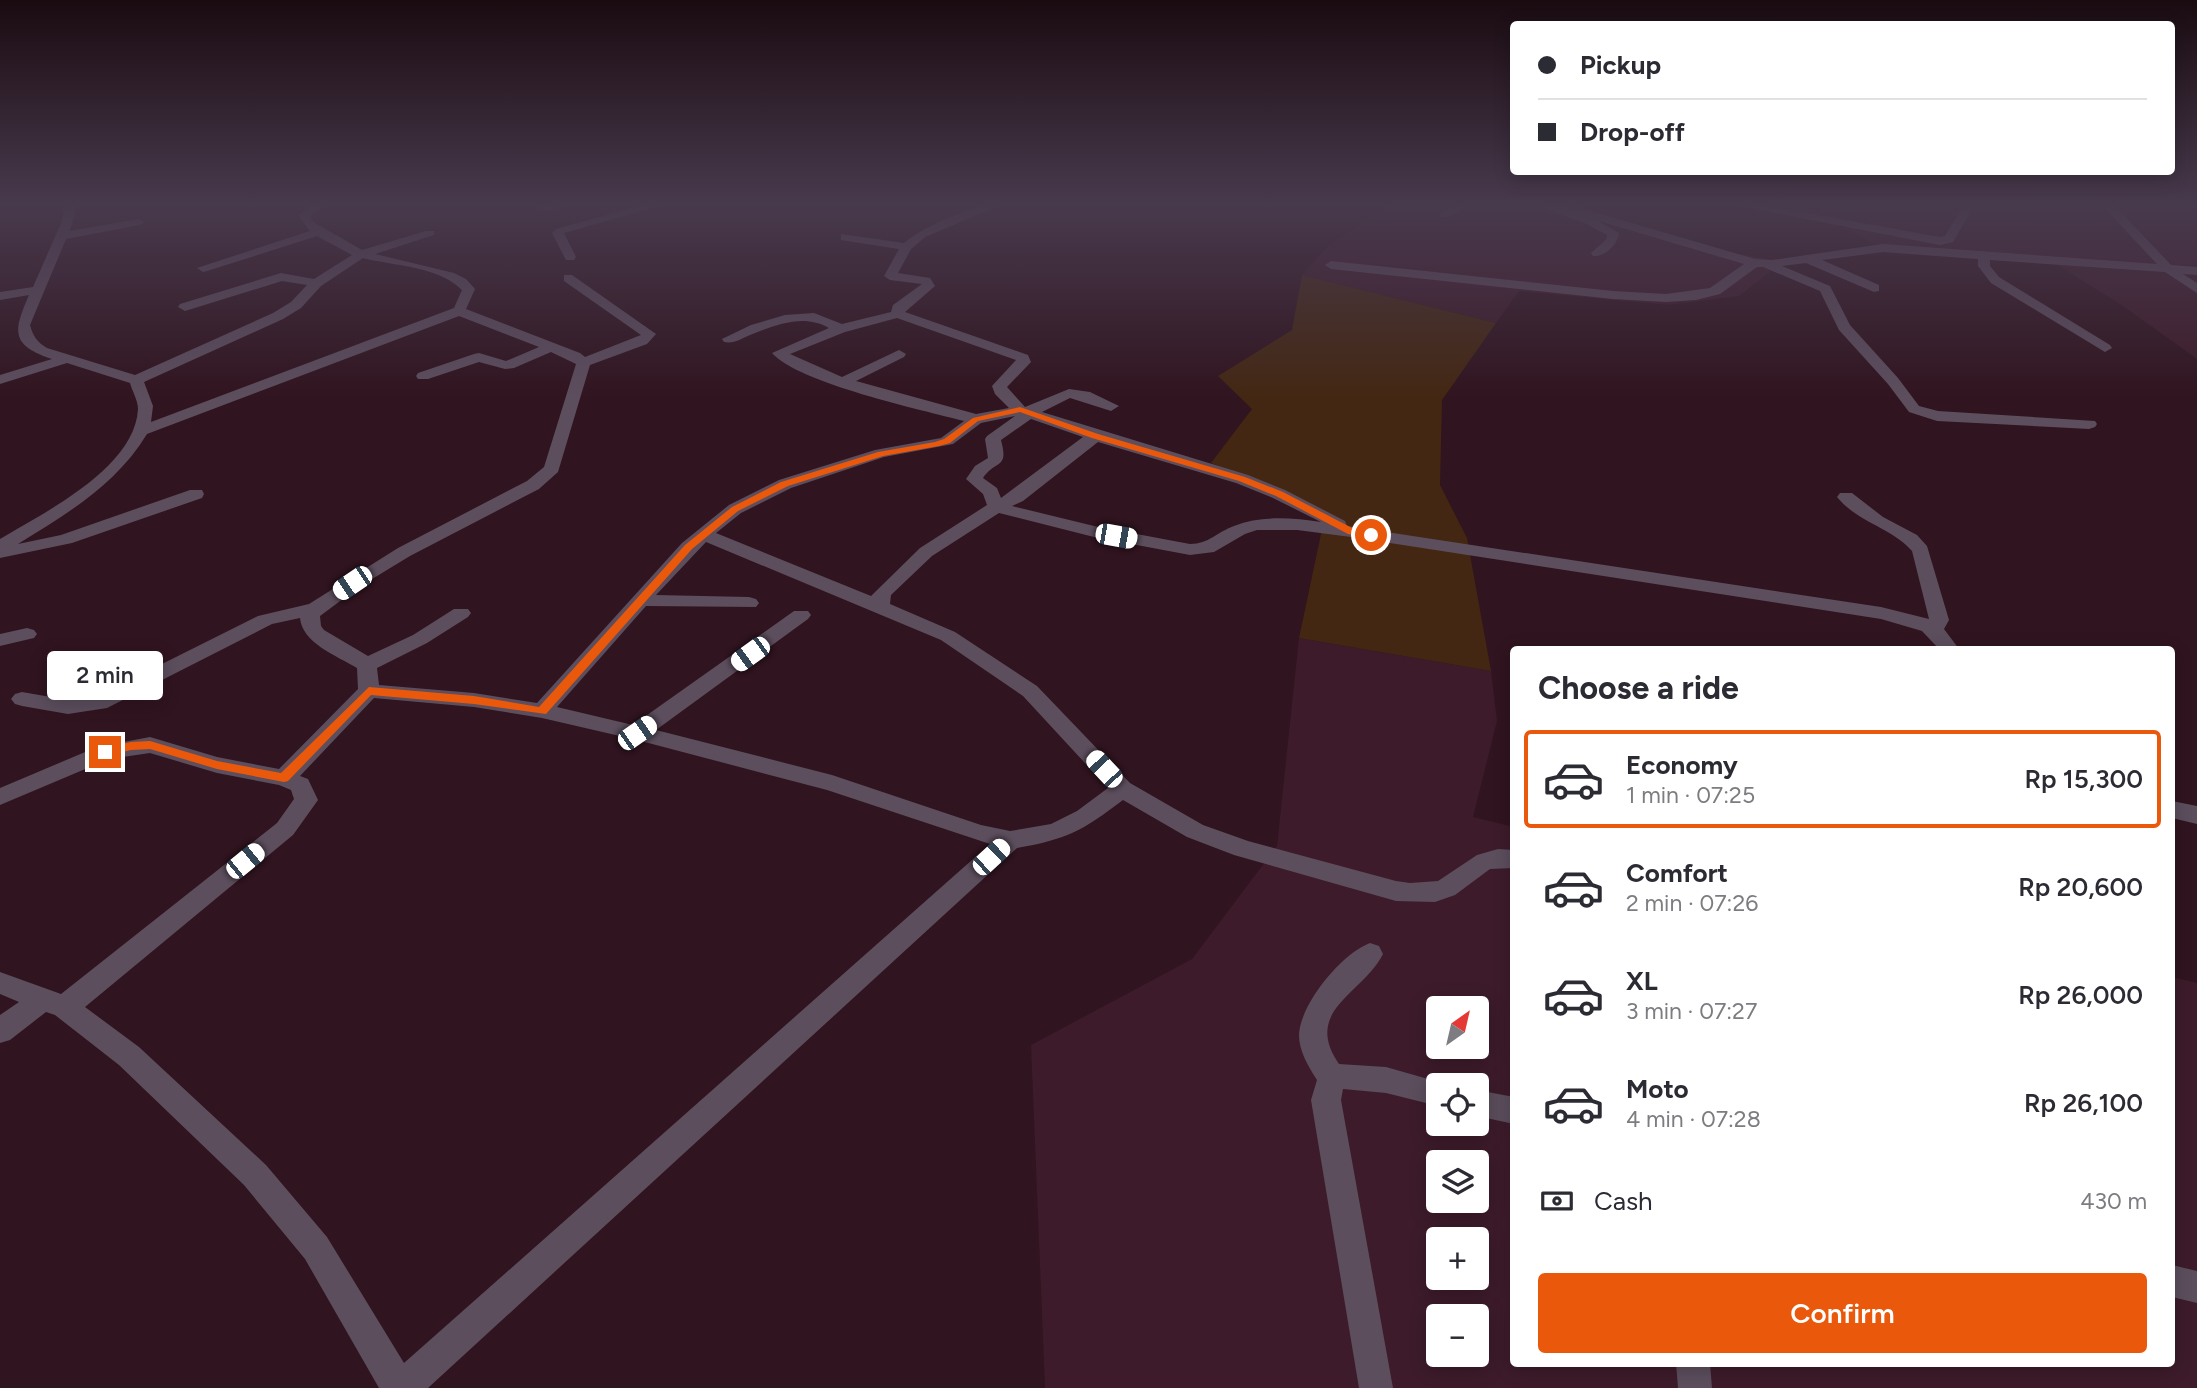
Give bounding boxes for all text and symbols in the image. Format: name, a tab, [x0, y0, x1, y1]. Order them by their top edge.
text: Pickup	[1580, 49, 1661, 81]
text: Drop-off	[1580, 116, 1685, 148]
route start	[1355, 519, 1387, 551]
car	[1094, 522, 1139, 550]
car	[329, 563, 376, 603]
car	[727, 633, 774, 675]
callout: 2 min	[47, 650, 163, 700]
text: 2 min	[76, 661, 134, 689]
text: Choose a ride	[1538, 669, 1739, 707]
car	[614, 712, 661, 754]
route end	[89, 736, 121, 768]
car	[1082, 746, 1127, 792]
icon: car	[1542, 748, 1605, 811]
text: Economy	[1626, 749, 1738, 781]
text: Rp 15,300	[2024, 763, 2143, 795]
text: 1 min · 07:25	[1626, 781, 1755, 809]
car	[969, 835, 1014, 879]
car	[223, 840, 268, 882]
icon: car	[1542, 856, 1605, 919]
text: Comfort	[1626, 857, 1728, 889]
text: Rp 20,600	[2018, 871, 2143, 903]
text: 2 min · 07:26	[1626, 889, 1758, 917]
icon: car	[1542, 964, 1605, 1027]
text: XL	[1626, 965, 1658, 997]
text: Rp 26,000	[2018, 979, 2143, 1011]
north arrow	[1426, 996, 1489, 1059]
map controls	[1426, 996, 1489, 1367]
text: 3 min · 07:27	[1626, 997, 1757, 1025]
icon: car	[1542, 1072, 1605, 1135]
button: locate	[1426, 1073, 1489, 1136]
text: Moto	[1626, 1073, 1689, 1105]
text: Rp 26,100	[2024, 1087, 2143, 1119]
text: 4 min · 07:28	[1626, 1105, 1761, 1133]
button: layers	[1426, 1150, 1489, 1213]
icon: cash	[1538, 1182, 1576, 1220]
text: Cash	[1594, 1185, 1653, 1217]
text: 430 m	[2080, 1187, 2147, 1215]
button: +	[1426, 1227, 1489, 1290]
button: Confirm	[1538, 1273, 2147, 1353]
button: −	[1426, 1304, 1489, 1367]

